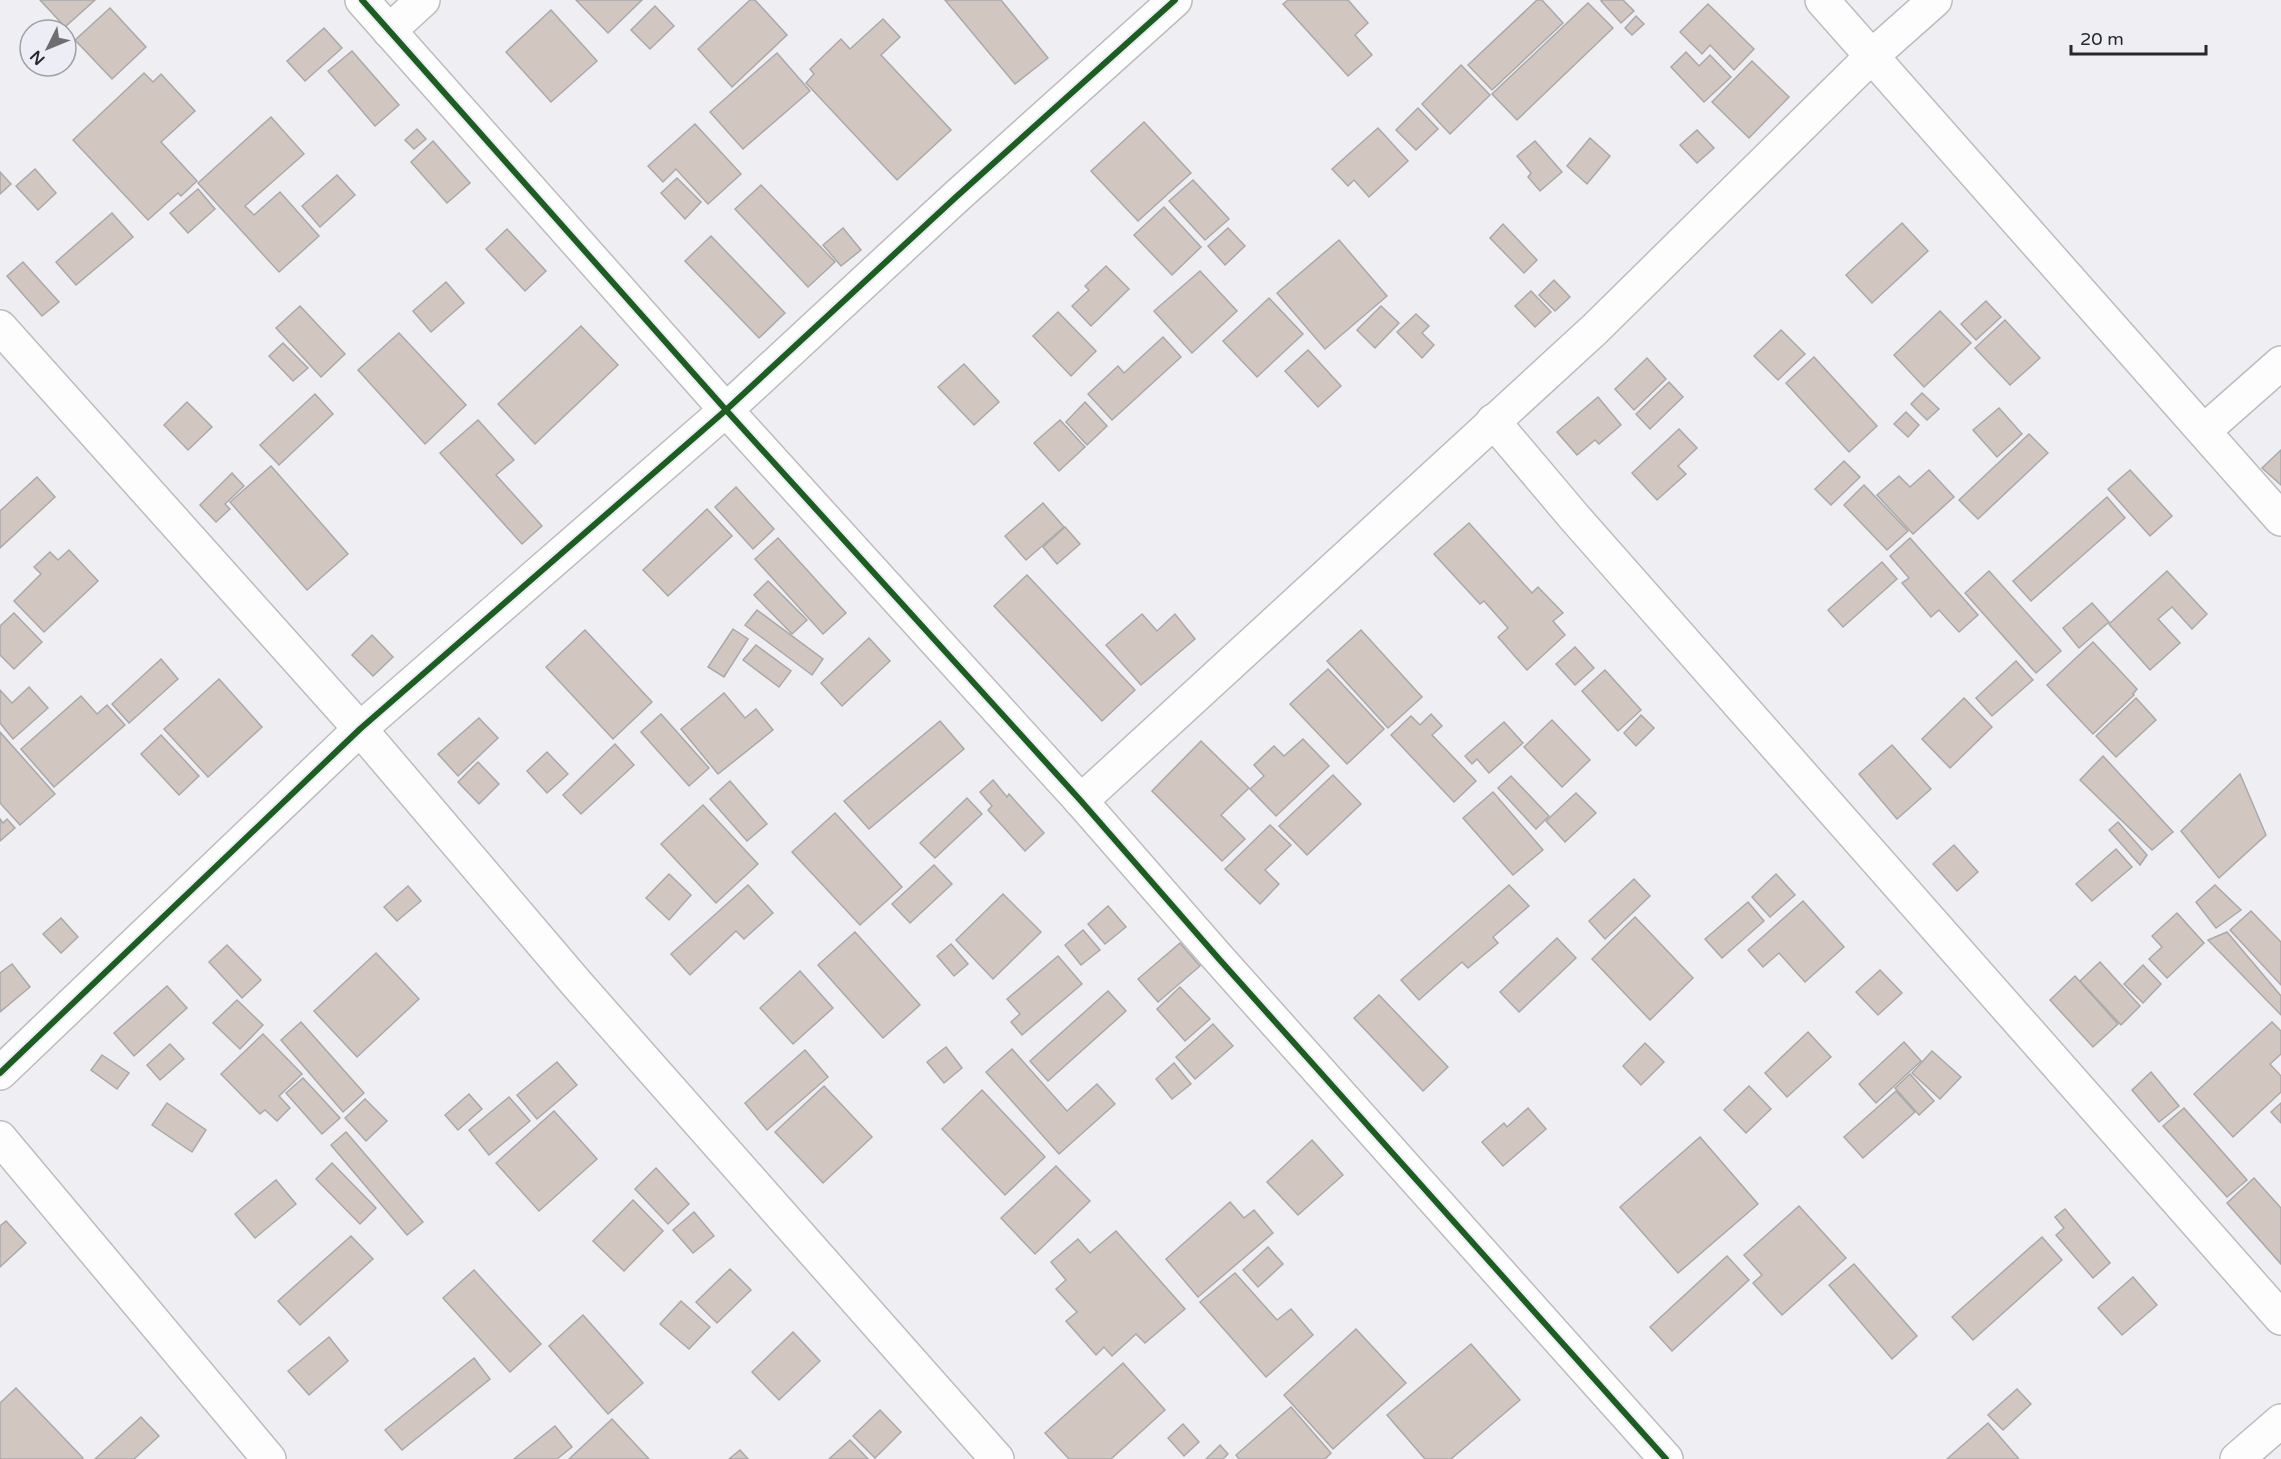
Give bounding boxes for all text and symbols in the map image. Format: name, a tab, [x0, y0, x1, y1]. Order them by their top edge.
north arrow	[18, 18, 78, 78]
scale bar	[2071, 18, 2206, 56]
text: 20 m	[2080, 28, 2124, 50]
text: N	[26, 46, 49, 69]

